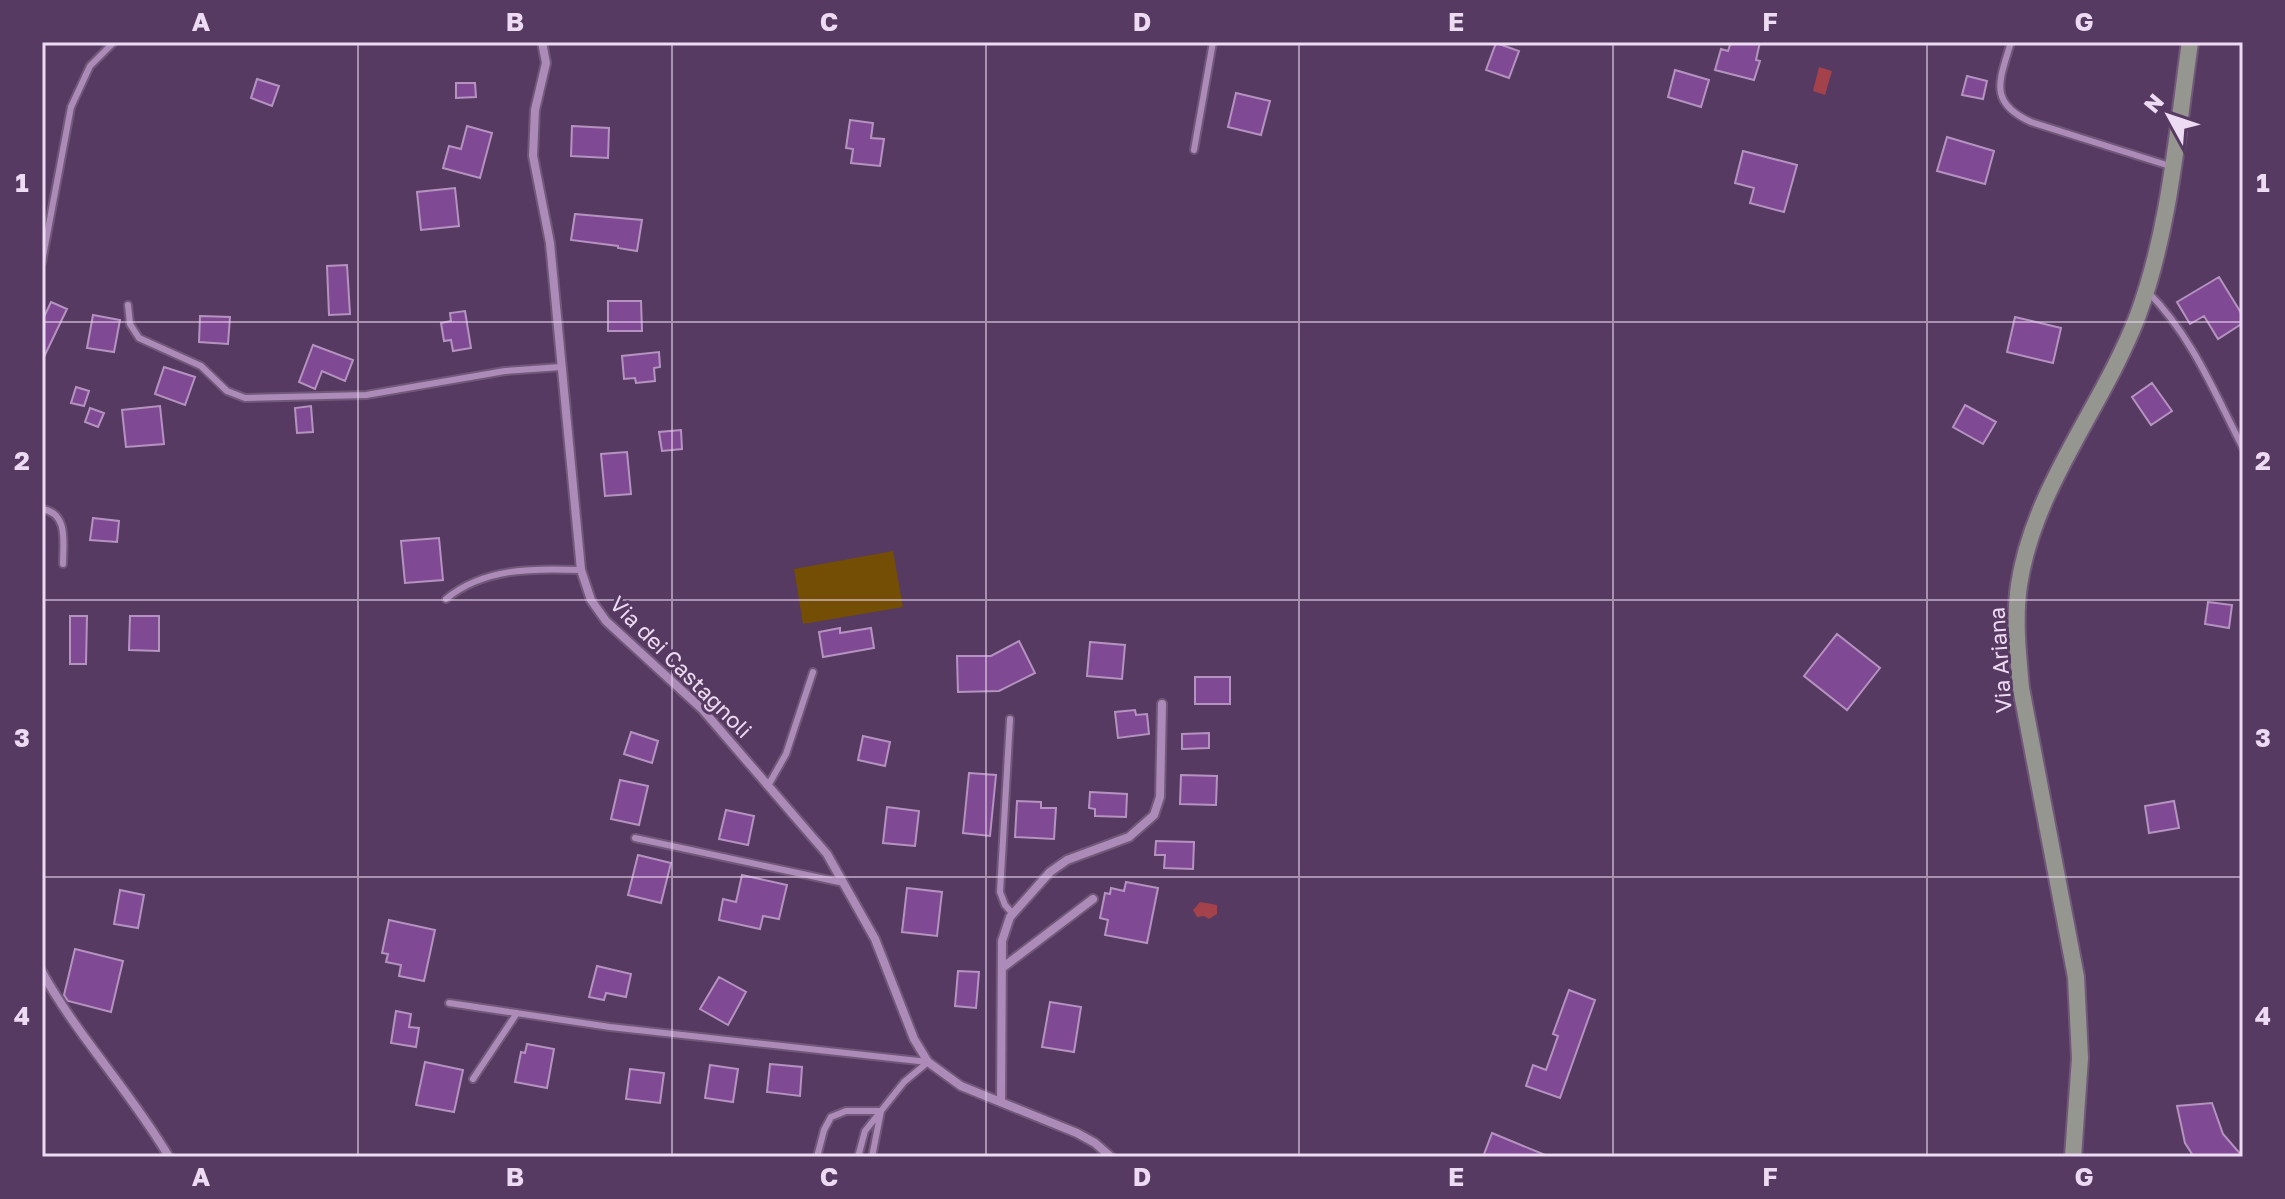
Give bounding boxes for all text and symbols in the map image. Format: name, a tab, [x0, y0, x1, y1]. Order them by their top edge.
text: A	[192, 6, 211, 37]
text: B	[506, 6, 524, 37]
text: C	[820, 6, 838, 37]
text: D	[1133, 6, 1151, 37]
text: E	[1448, 6, 1464, 37]
text: F	[1762, 6, 1778, 37]
text: G	[2074, 6, 2094, 37]
north arrow	[2129, 76, 2209, 156]
text: N	[2138, 88, 2169, 118]
text: 1	[15, 167, 29, 198]
text: 1	[2256, 167, 2270, 198]
text: 2	[14, 445, 30, 476]
text: 2	[2255, 445, 2271, 476]
street label: Via dei Castagnoli	[605, 590, 758, 743]
street label: Via Ariana	[1982, 606, 2017, 714]
text: 3	[14, 722, 30, 753]
text: 3	[2255, 722, 2271, 753]
text: 4	[14, 1000, 30, 1031]
text: 4	[2255, 1000, 2271, 1031]
text: A	[192, 1161, 211, 1192]
text: B	[506, 1161, 524, 1192]
text: C	[820, 1161, 838, 1192]
text: D	[1133, 1161, 1151, 1192]
text: E	[1448, 1161, 1464, 1192]
text: F	[1762, 1161, 1778, 1192]
text: G	[2074, 1161, 2094, 1192]

